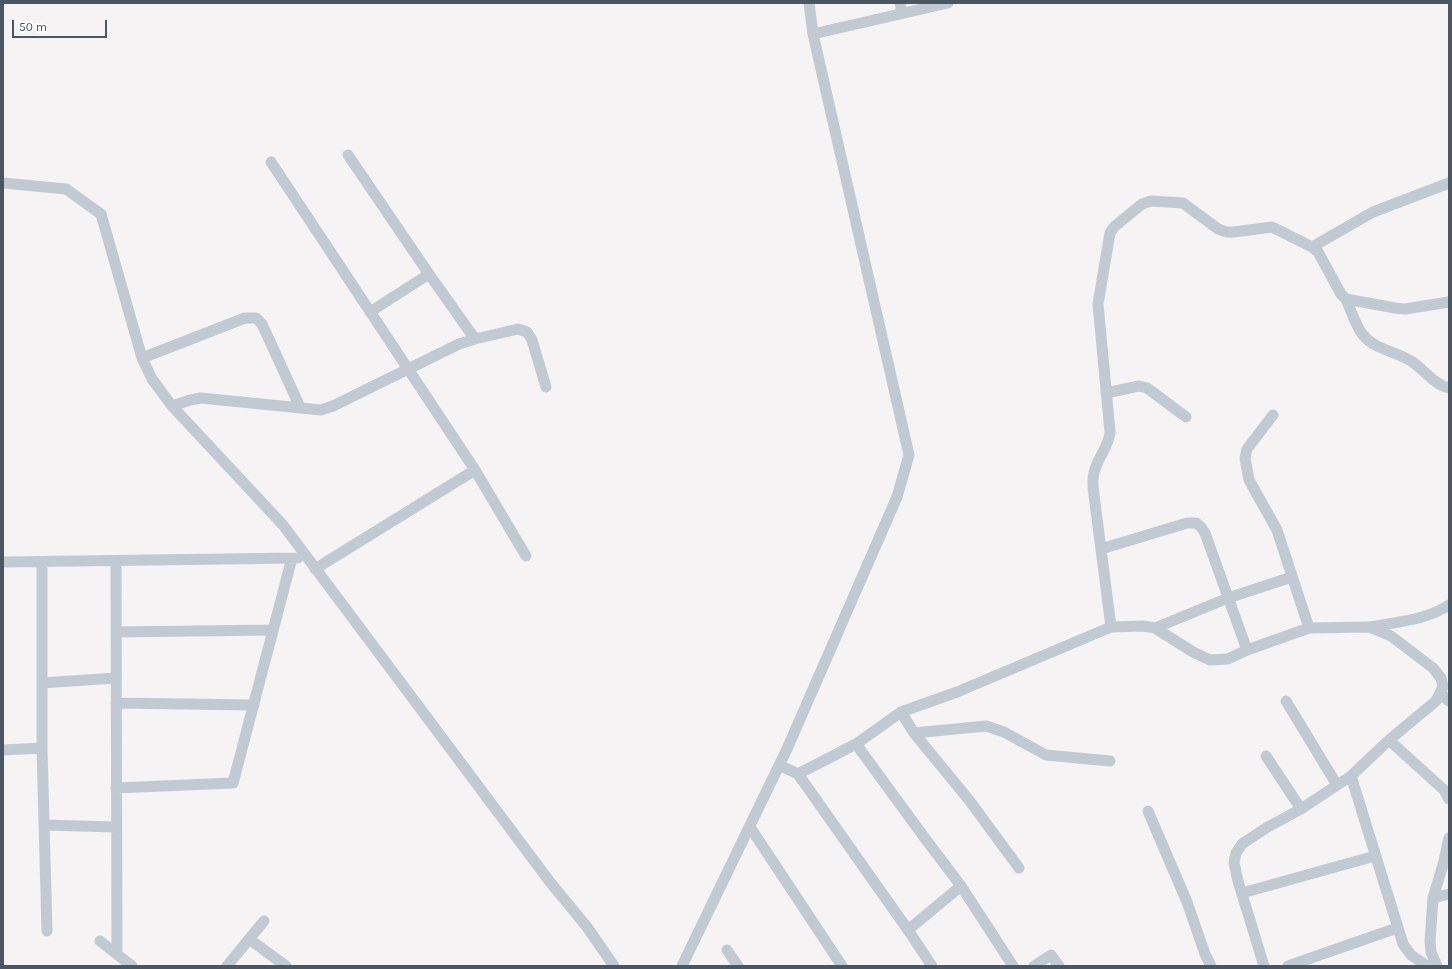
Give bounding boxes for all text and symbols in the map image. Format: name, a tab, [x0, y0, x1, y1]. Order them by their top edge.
scale bar	[14, 12, 109, 38]
text: 50 m	[19, 20, 47, 34]

